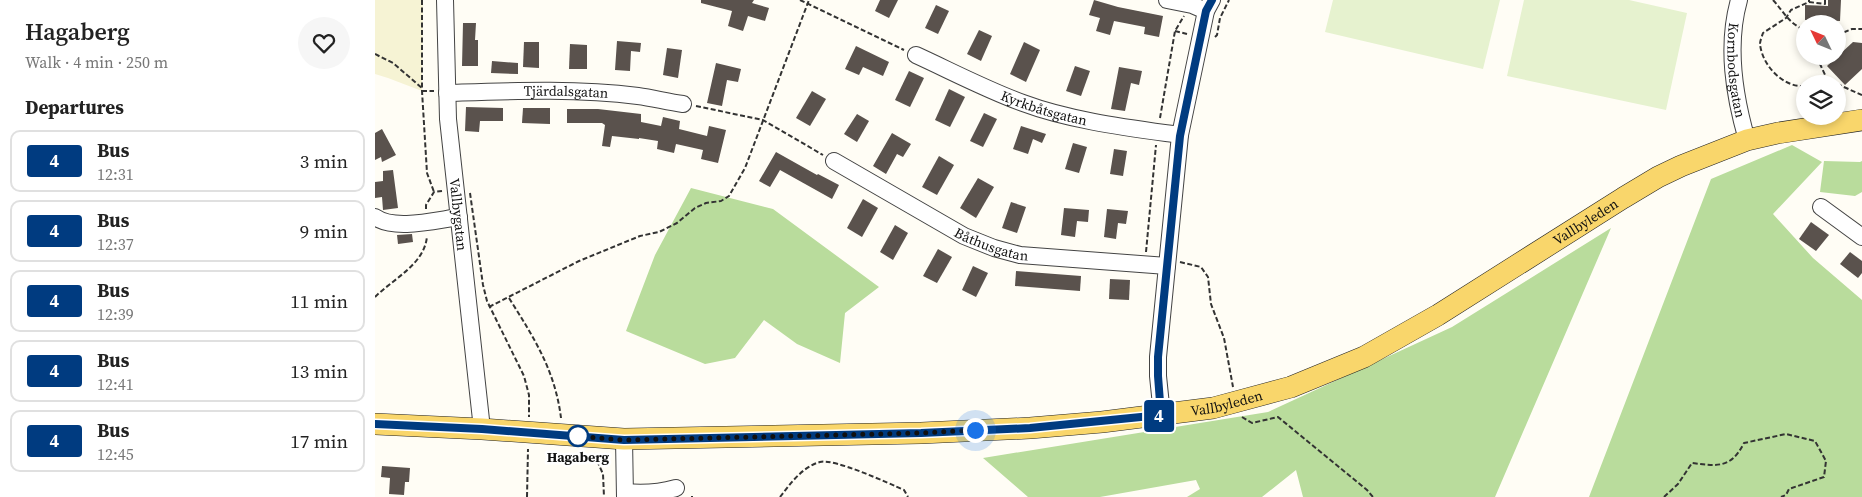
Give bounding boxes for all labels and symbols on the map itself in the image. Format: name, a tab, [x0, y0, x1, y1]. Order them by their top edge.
north arrow	[1796, 15, 1846, 65]
street label: Kornbodsgatan	[1722, 22, 1751, 120]
street label: Tjärdalsgatan	[524, 81, 609, 103]
street label: Kyrkbåtsgatan	[998, 85, 1089, 130]
street label: Vallbygatan	[445, 177, 472, 252]
street label: Vallbyleden	[1549, 193, 1622, 250]
street label: Båthusgatan	[951, 222, 1030, 266]
street label: Vallbyleden	[1189, 385, 1265, 421]
line badge: 4	[1143, 400, 1175, 432]
your location	[963, 418, 988, 443]
marker: Hagaberg	[567, 425, 589, 447]
place label: Hagaberg	[547, 447, 610, 467]

